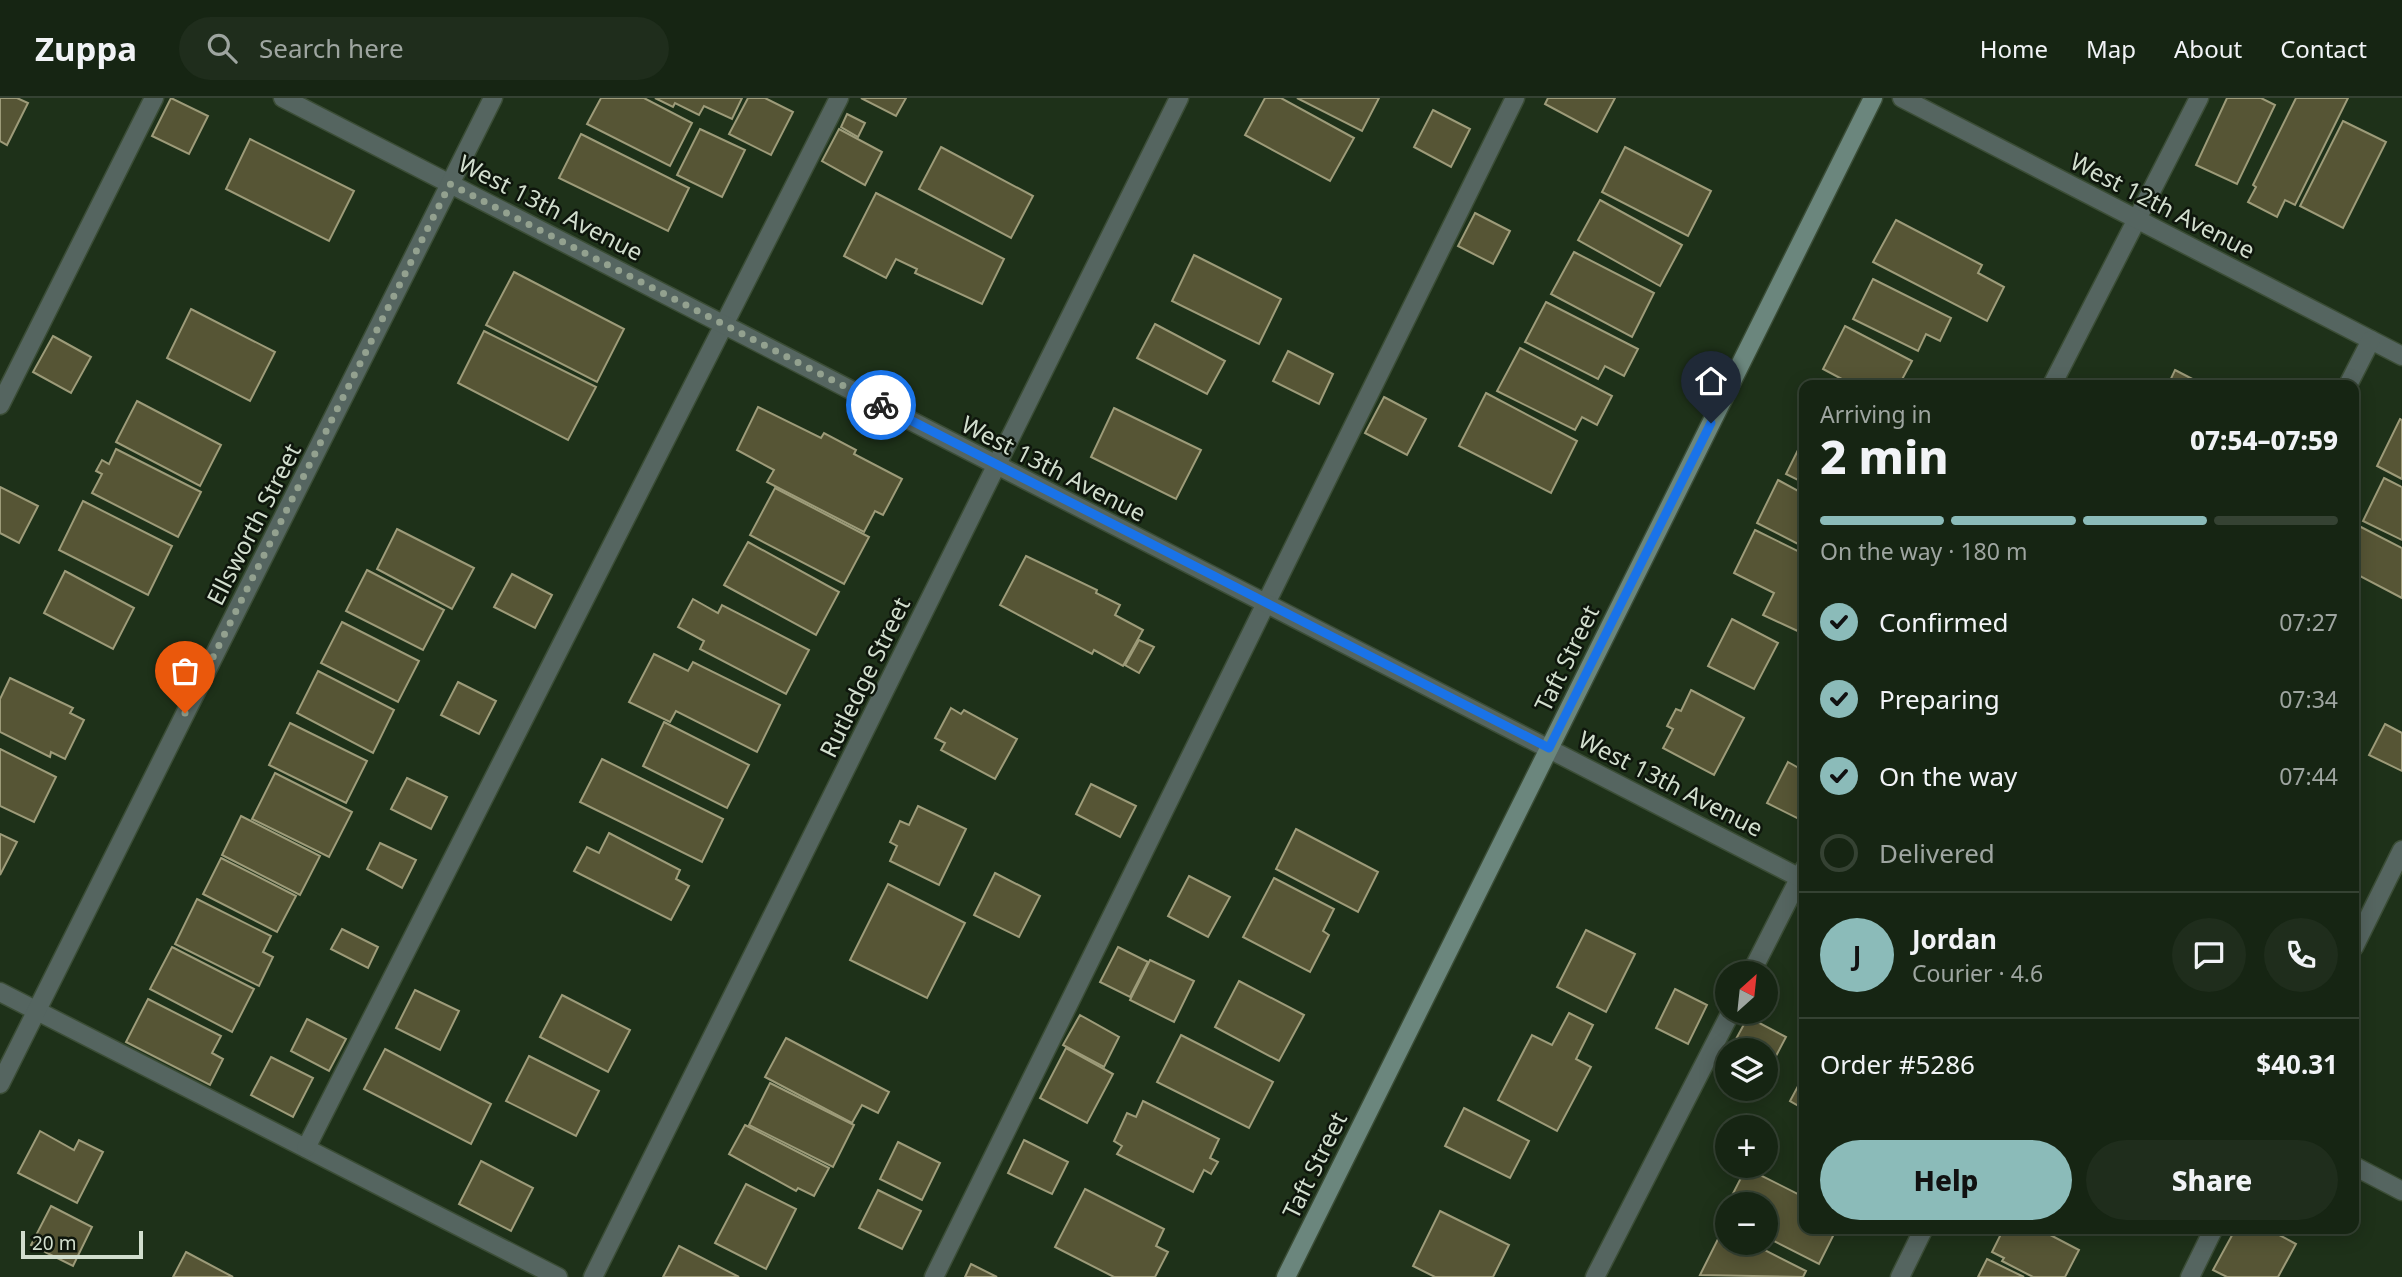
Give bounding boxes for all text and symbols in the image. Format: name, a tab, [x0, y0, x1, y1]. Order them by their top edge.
search box	[179, 17, 669, 80]
text: Zuppa	[35, 26, 137, 71]
icon: search	[203, 29, 241, 67]
text: Search here	[259, 30, 404, 66]
text: Home	[1980, 32, 2048, 65]
text: Map	[2086, 32, 2136, 65]
text: About	[2174, 32, 2242, 65]
text: Contact	[2280, 32, 2367, 65]
street label: West 12th Avenue	[2065, 144, 2261, 266]
street label: West 13th Avenue	[453, 146, 649, 268]
pin	[1681, 351, 1741, 423]
icon: home	[1692, 362, 1730, 400]
courier	[846, 370, 916, 440]
icon: bike	[862, 386, 900, 424]
text: Arriving in	[1820, 398, 1932, 430]
street label: West 13th Avenue	[956, 407, 1152, 529]
text: 07:54–07:59	[2190, 422, 2338, 458]
text: 2 min	[1820, 425, 1949, 487]
street label: Ellsworth Street	[198, 437, 308, 610]
text: On the way · 180 m	[1820, 535, 2027, 567]
street label: Rutledge Street	[811, 591, 917, 763]
street label: Taft Street	[1526, 599, 1606, 717]
icon: check	[1820, 603, 1858, 641]
text: Confirmed	[1879, 604, 2009, 640]
text: 07:27	[2279, 606, 2338, 638]
pin	[155, 641, 215, 713]
icon: bag	[166, 652, 204, 690]
icon: check	[1820, 680, 1858, 718]
text: Preparing	[1879, 681, 2000, 717]
text: 07:34	[2279, 683, 2338, 715]
street label: West 13th Avenue	[1573, 722, 1769, 844]
icon: check	[1820, 757, 1858, 795]
text: On the way	[1879, 758, 2017, 794]
text: 07:44	[2279, 760, 2338, 792]
text: Delivered	[1879, 835, 1995, 871]
button: chat	[2172, 918, 2246, 992]
button: phone	[2264, 918, 2338, 992]
text: Jordan	[1912, 921, 1997, 957]
text: J	[1853, 937, 1861, 973]
text: Courier · 4.6	[1912, 957, 2043, 989]
north arrow	[1715, 961, 1778, 1024]
map controls	[1715, 961, 1778, 1255]
button: layers	[1715, 1038, 1778, 1101]
text: Order #5286	[1820, 1046, 1975, 1082]
text: $40.31	[2256, 1046, 2338, 1082]
street label: Taft Street	[1274, 1106, 1354, 1224]
button: +	[1715, 1115, 1778, 1178]
button: Help	[1820, 1140, 2072, 1220]
button: Share	[2086, 1140, 2338, 1220]
button: −	[1715, 1192, 1778, 1255]
scale bar	[21, 1228, 144, 1260]
text: 20 m	[32, 1230, 76, 1256]

